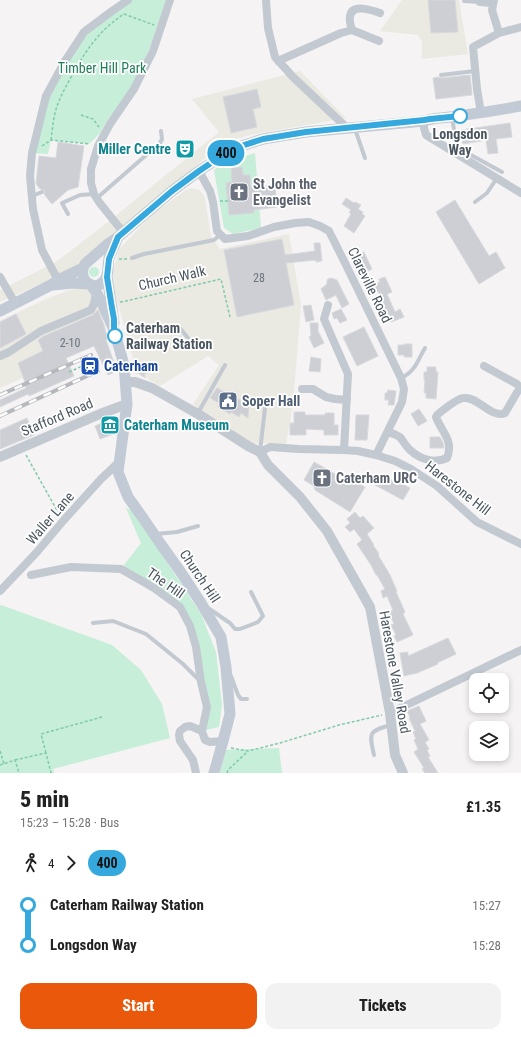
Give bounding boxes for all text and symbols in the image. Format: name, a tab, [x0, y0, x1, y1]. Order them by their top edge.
park label: Timber Hill Park	[58, 60, 147, 76]
marker: Longsdon Way	[452, 108, 468, 124]
place label: Longsdon Way	[433, 126, 487, 158]
theatre icon: Miller Centre	[174, 138, 196, 160]
line badge: 400	[203, 140, 249, 166]
place label: Miller Centre	[98, 141, 171, 157]
text: 400	[215, 145, 237, 161]
place label: St John the Evangelist	[253, 176, 317, 208]
church icon: St John the Evangelist	[228, 181, 250, 203]
street label: Clareville Road	[345, 245, 395, 325]
street label: Church Walk	[137, 262, 208, 294]
house number: 28	[253, 271, 265, 285]
place label: Caterham Railway Station	[126, 320, 212, 352]
marker: Caterham Railway Station	[107, 328, 123, 344]
house number: 2-10	[60, 336, 80, 350]
station icon: Caterham	[79, 355, 101, 377]
place label: Caterham	[104, 358, 158, 374]
public building icon: Soper Hall	[217, 390, 239, 412]
place label: Soper Hall	[242, 393, 300, 409]
street label: Stafford Road	[19, 395, 95, 439]
museum icon: Caterham Museum	[99, 414, 121, 436]
place label: Caterham Museum	[124, 417, 229, 433]
street label: Harestone Hill	[422, 458, 494, 518]
church icon: Caterham URC	[311, 467, 333, 489]
place label: Caterham URC	[336, 470, 417, 486]
street label: Waller Lane	[23, 488, 77, 548]
street label: Church Hill	[176, 546, 224, 606]
street label: The Hill	[144, 564, 188, 602]
street label: Harestone Valley Road	[376, 609, 414, 735]
map controls	[469, 673, 509, 761]
button: locate	[469, 673, 509, 713]
button: layers	[469, 721, 509, 761]
text: 5 min	[20, 787, 69, 812]
text: £1.35	[466, 798, 501, 816]
text: 15:23 – 15:28 · Bus	[20, 815, 119, 830]
icon: walk	[20, 852, 42, 874]
icon: forward	[60, 852, 82, 874]
text: 400	[96, 855, 118, 871]
text: 4	[48, 856, 54, 871]
text: Caterham Railway Station	[50, 896, 204, 914]
text: 15:27	[472, 898, 501, 913]
text: Longsdon Way	[50, 936, 137, 954]
text: 15:28	[472, 938, 501, 953]
button: Start	[20, 983, 257, 1029]
button: Tickets	[265, 983, 501, 1029]

